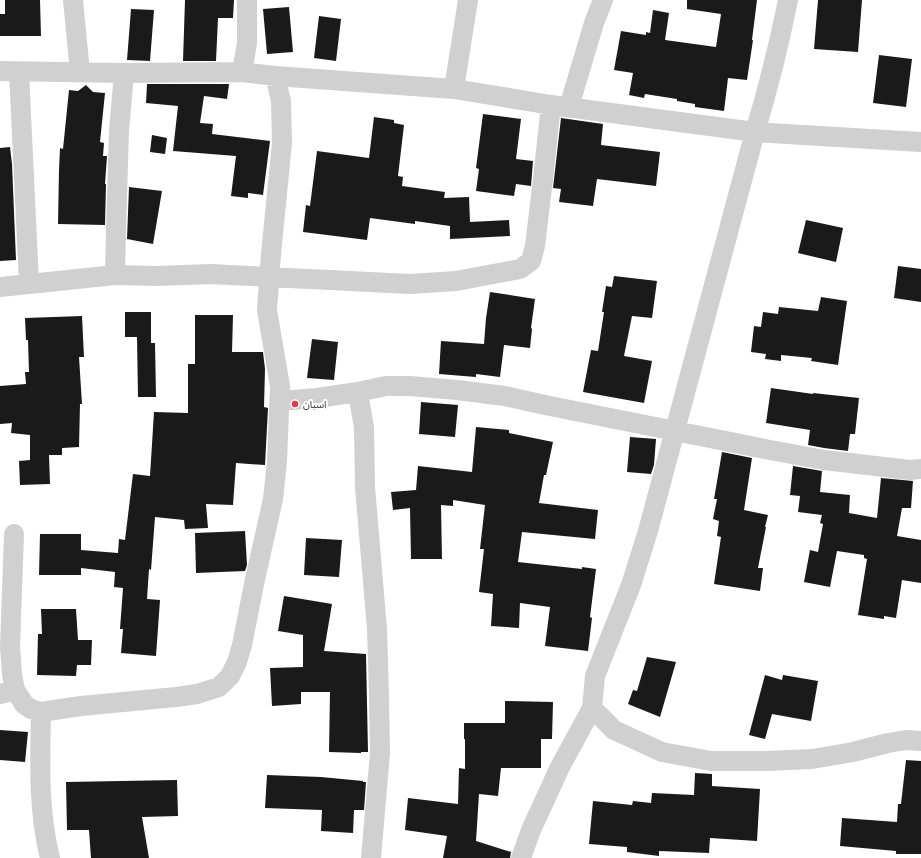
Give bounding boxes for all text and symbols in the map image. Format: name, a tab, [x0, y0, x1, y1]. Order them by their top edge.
place label: اسبان	[303, 398, 326, 411]
marker: اسبان	[290, 399, 300, 409]

